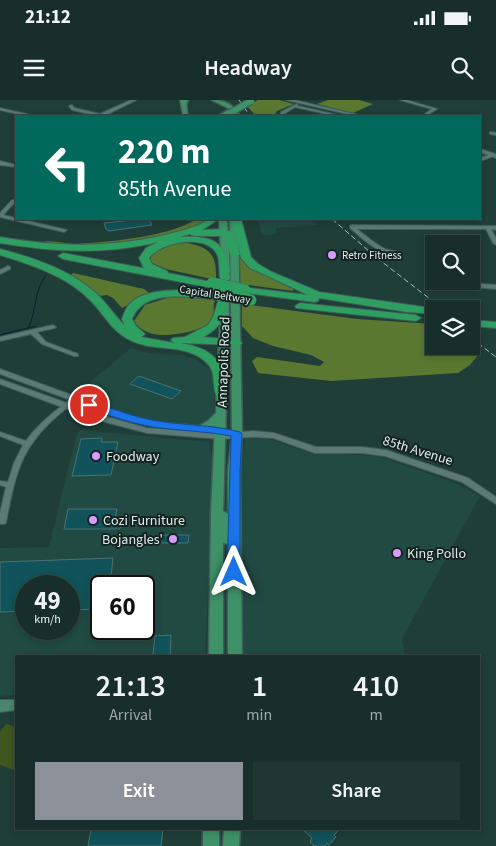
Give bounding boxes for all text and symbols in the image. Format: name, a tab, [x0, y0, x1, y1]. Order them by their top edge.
text: 21:12	[25, 4, 71, 31]
text: Headway	[204, 52, 292, 84]
icon: menu	[20, 54, 48, 82]
icon: search	[448, 54, 476, 82]
text: 220 m	[118, 127, 210, 177]
icon: left	[35, 135, 100, 200]
text: 85th Avenue	[118, 173, 231, 205]
map controls	[425, 235, 480, 355]
button: search	[425, 235, 480, 290]
place label: Retro Fitness	[342, 248, 402, 263]
marker: Retro Fitness	[326, 249, 338, 261]
street label: Capital Beltway	[178, 281, 251, 308]
button: layers	[425, 300, 480, 355]
street label: Annapolis Road	[212, 316, 236, 408]
pin	[68, 384, 110, 426]
icon: arrive	[75, 391, 103, 419]
street label: 85th Avenue	[380, 431, 455, 471]
place label: Foodway	[106, 447, 160, 467]
marker: Foodway	[90, 450, 102, 462]
place label: Cozi Furniture	[103, 511, 185, 531]
marker: Cozi Furniture	[87, 514, 99, 526]
place label: Bojangles'	[102, 530, 163, 550]
marker: Bojangles'	[167, 533, 179, 545]
place label: King Pollo	[407, 544, 466, 564]
position arrow	[207, 545, 259, 597]
marker: King Pollo	[391, 547, 403, 559]
speed limit sign: 60	[90, 575, 155, 640]
text: 49	[34, 583, 61, 619]
text: km/h	[34, 611, 61, 628]
text: 21:13	[96, 665, 166, 708]
text: 1	[252, 665, 267, 708]
text: 410	[353, 665, 399, 708]
text: Arrival	[109, 704, 152, 726]
text: min	[246, 704, 272, 726]
text: m	[370, 704, 383, 726]
button: Exit	[35, 762, 243, 820]
button: Share	[253, 762, 460, 820]

